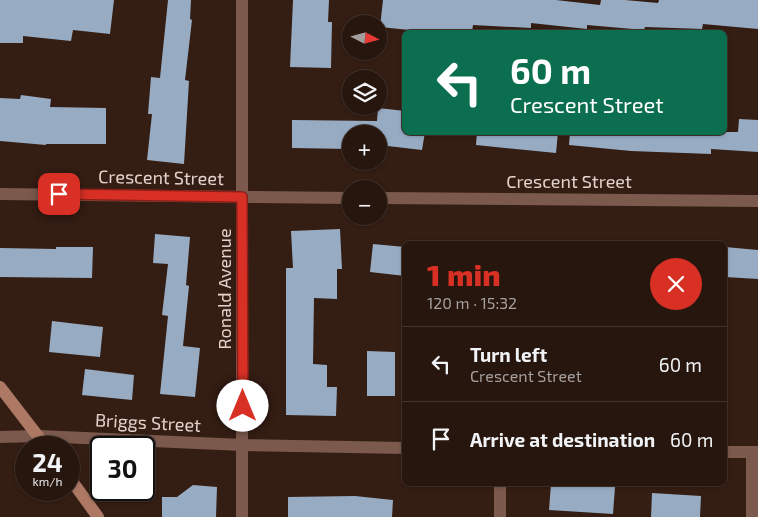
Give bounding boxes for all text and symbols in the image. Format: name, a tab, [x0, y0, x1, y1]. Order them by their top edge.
north arrow	[342, 15, 388, 60]
map controls	[342, 15, 387, 225]
text: 60 m	[510, 49, 591, 91]
icon: left	[427, 50, 492, 115]
button: layers	[342, 70, 387, 115]
text: Crescent Street	[510, 91, 664, 117]
button: +	[342, 125, 387, 170]
street label: Crescent Street	[98, 165, 224, 189]
street label: Crescent Street	[506, 170, 632, 192]
pin	[38, 173, 80, 215]
icon: arrive	[45, 180, 73, 208]
button: −	[342, 180, 387, 225]
street label: Ronald Avenue	[213, 228, 235, 350]
text: 1 min	[427, 256, 501, 292]
button: close	[650, 258, 702, 310]
text: 120 m · 15:32	[427, 293, 517, 312]
text: Turn left	[470, 343, 547, 366]
icon: left	[427, 350, 455, 378]
text: 60 m	[659, 353, 702, 376]
text: Crescent Street	[470, 366, 582, 385]
position arrow	[216, 379, 268, 431]
street label: Briggs Street	[95, 408, 202, 436]
icon: arrive	[427, 425, 455, 453]
text: Arrive at destination	[470, 428, 655, 451]
text: 60 m	[670, 428, 713, 451]
speed limit sign: 30	[90, 436, 155, 501]
text: 24	[32, 447, 63, 477]
text: km/h	[33, 474, 62, 488]

